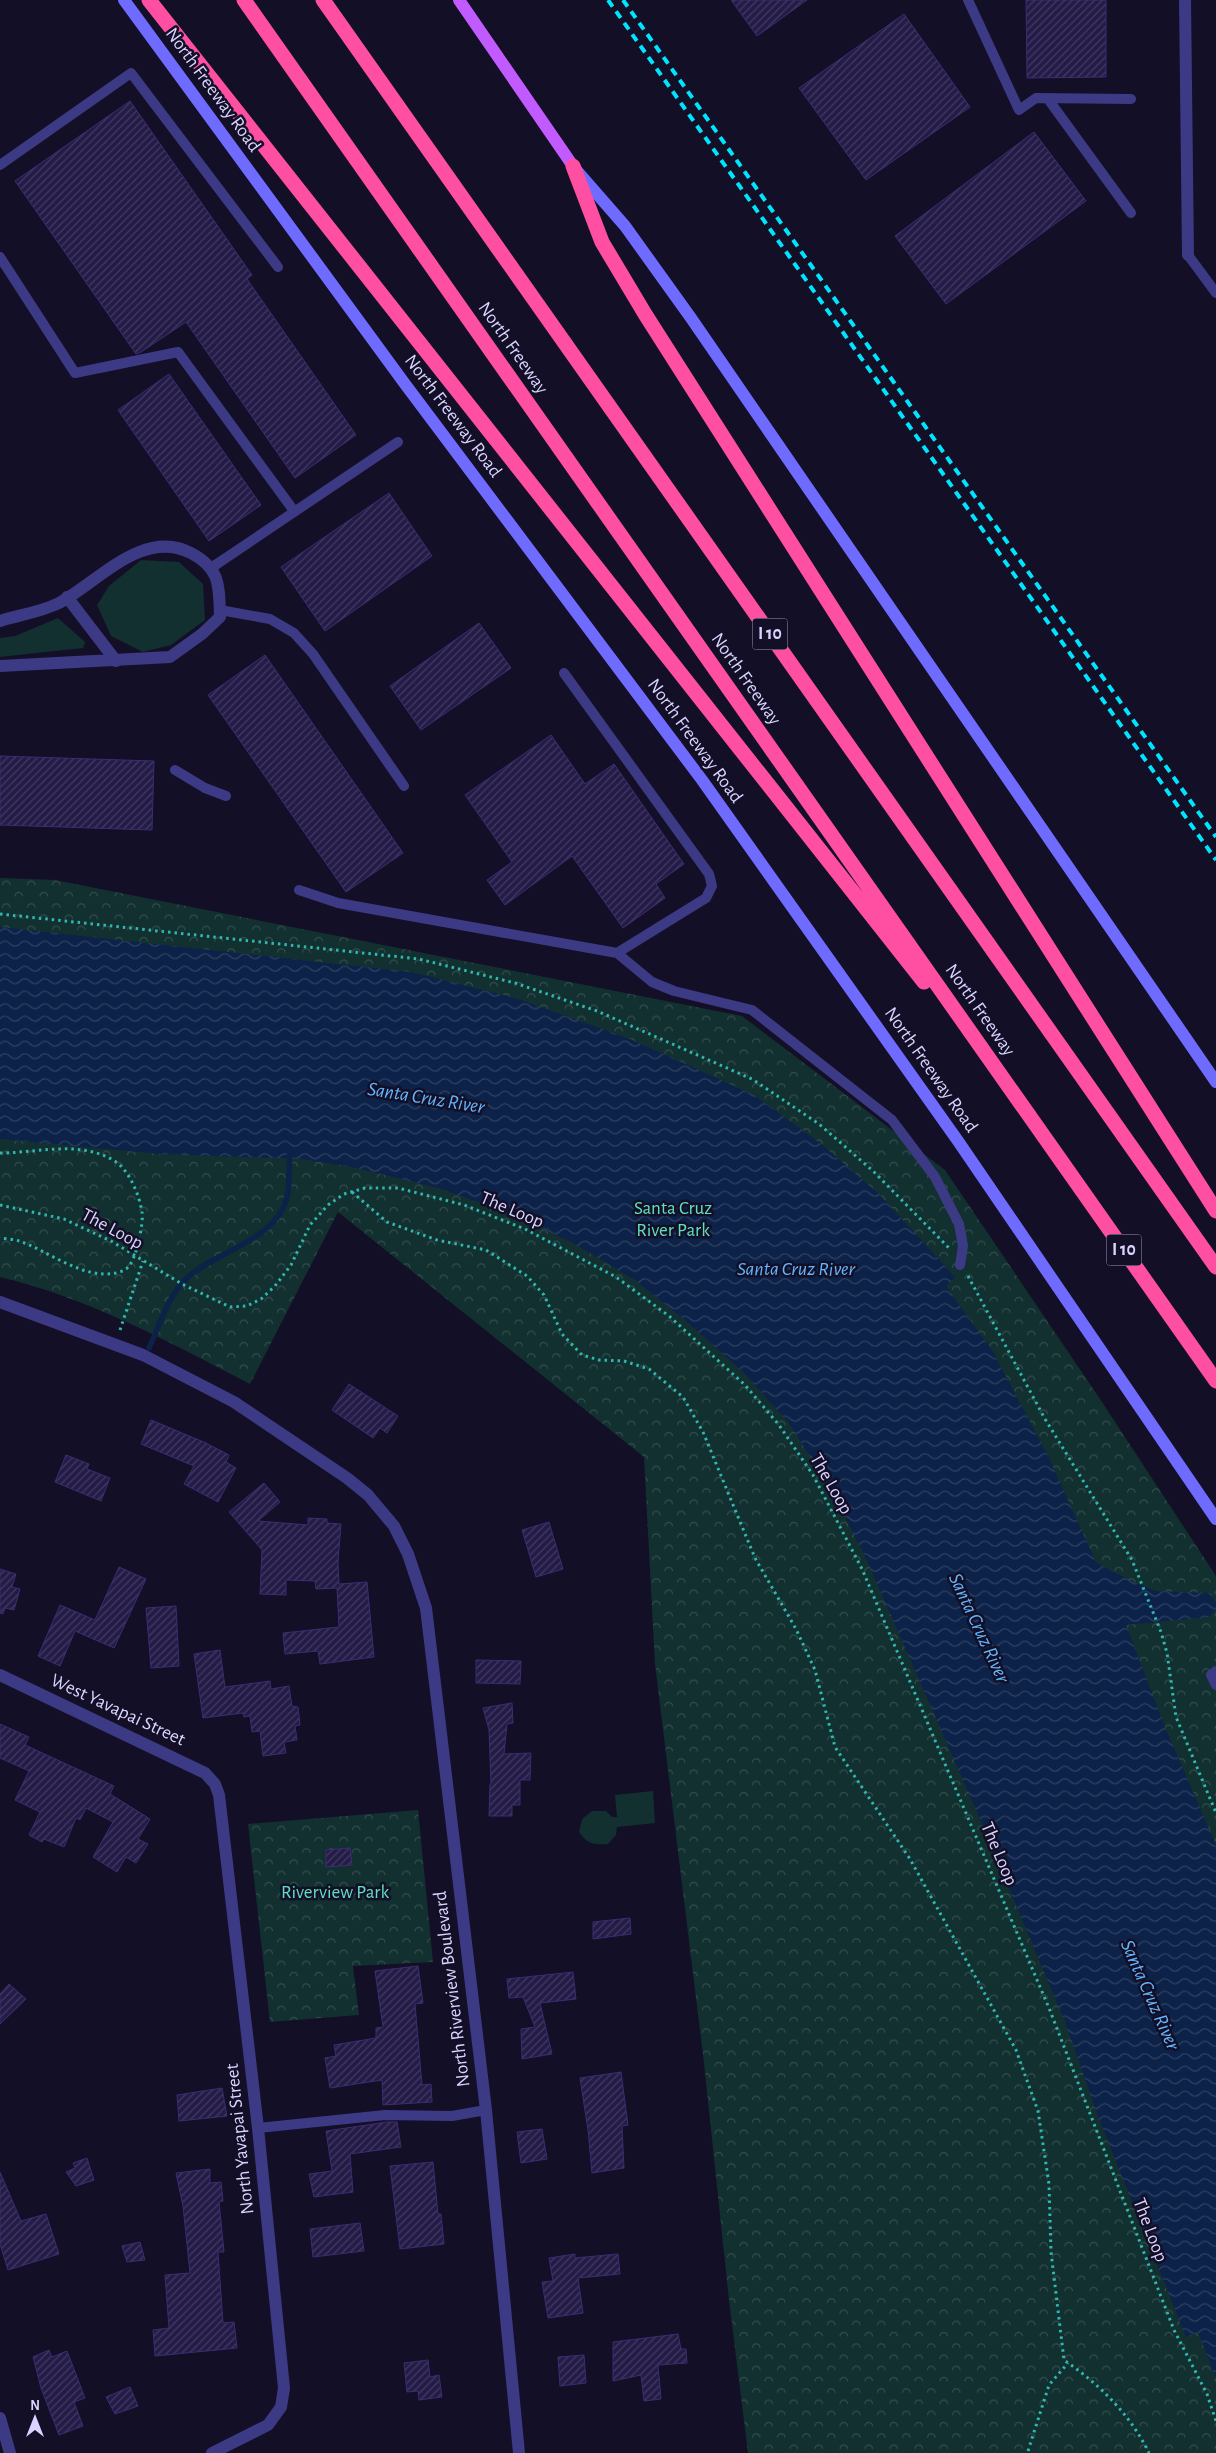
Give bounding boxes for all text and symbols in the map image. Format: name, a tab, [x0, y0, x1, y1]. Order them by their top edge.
street label: North Freeway Road	[162, 24, 264, 156]
street label: North Freeway	[474, 299, 552, 397]
street label: North Freeway Road	[401, 351, 505, 481]
road number: I 10	[752, 618, 788, 650]
street label: North Freeway	[707, 630, 785, 728]
street label: North Freeway Road	[644, 675, 746, 807]
street label: North Freeway	[941, 961, 1019, 1059]
street label: North Freeway Road	[881, 1004, 981, 1136]
water label: Santa Cruz River	[366, 1079, 486, 1117]
street label: The Loop	[478, 1188, 546, 1232]
park label: Santa Cruz River Park	[634, 1199, 712, 1240]
street label: The Loop	[78, 1205, 146, 1253]
road number: I 10	[1106, 1234, 1142, 1266]
water label: Santa Cruz River	[737, 1259, 856, 1279]
street label: The Loop	[806, 1450, 856, 1518]
water label: Santa Cruz River	[945, 1570, 1013, 1686]
street label: West Yavapai Street	[48, 1671, 188, 1749]
street label: The Loop	[977, 1820, 1021, 1888]
park label: Riverview Park	[281, 1883, 389, 1902]
street label: North Riverview Boulevard	[431, 1890, 473, 2088]
water label: Santa Cruz River	[1117, 1937, 1183, 2054]
street label: North Yavapai Street	[223, 2063, 257, 2215]
street label: The Loop	[1129, 2195, 1171, 2265]
north arrow	[10, 2393, 60, 2443]
text: N	[30, 2399, 40, 2413]

